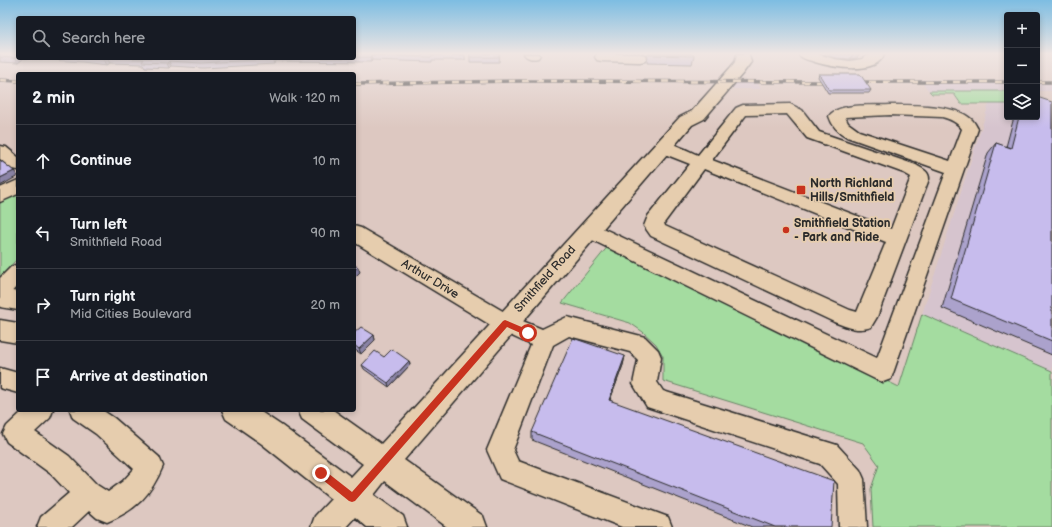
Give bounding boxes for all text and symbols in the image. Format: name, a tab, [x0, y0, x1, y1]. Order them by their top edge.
map controls	[1004, 12, 1040, 120]
button: +	[1004, 12, 1040, 48]
search box	[16, 16, 356, 60]
icon: search	[30, 27, 52, 49]
text: Search here	[62, 29, 145, 48]
button: −	[1004, 48, 1040, 84]
button: layers	[1004, 84, 1040, 120]
text: 2 min	[32, 88, 75, 108]
text: Walk · 120 m	[269, 90, 340, 106]
icon: ahead	[32, 150, 54, 172]
text: Continue	[70, 151, 132, 170]
text: 10 m	[313, 153, 340, 169]
place label: North Richland Hills/Smithfield	[810, 176, 894, 205]
marker: North Richland Hills/Smithfield	[795, 184, 807, 196]
text: Turn left	[70, 215, 127, 234]
place label: Smithfield Station - Park and Ride	[794, 216, 891, 245]
icon: left	[32, 222, 54, 244]
text: 90 m	[311, 225, 340, 241]
marker: Smithfield Station - Park and Ride	[781, 225, 791, 235]
text: Smithfield Road	[70, 234, 162, 250]
street label: Smithfield Road	[511, 242, 579, 316]
street label: Arthur Drive	[398, 256, 462, 302]
text: Turn right	[70, 287, 135, 306]
icon: right	[32, 294, 54, 316]
text: 20 m	[310, 297, 340, 313]
text: Mid Cities Boulevard	[70, 306, 191, 322]
route start	[519, 324, 537, 342]
icon: arrive	[32, 366, 54, 388]
text: Arrive at destination	[70, 367, 208, 386]
route end	[312, 464, 330, 482]

